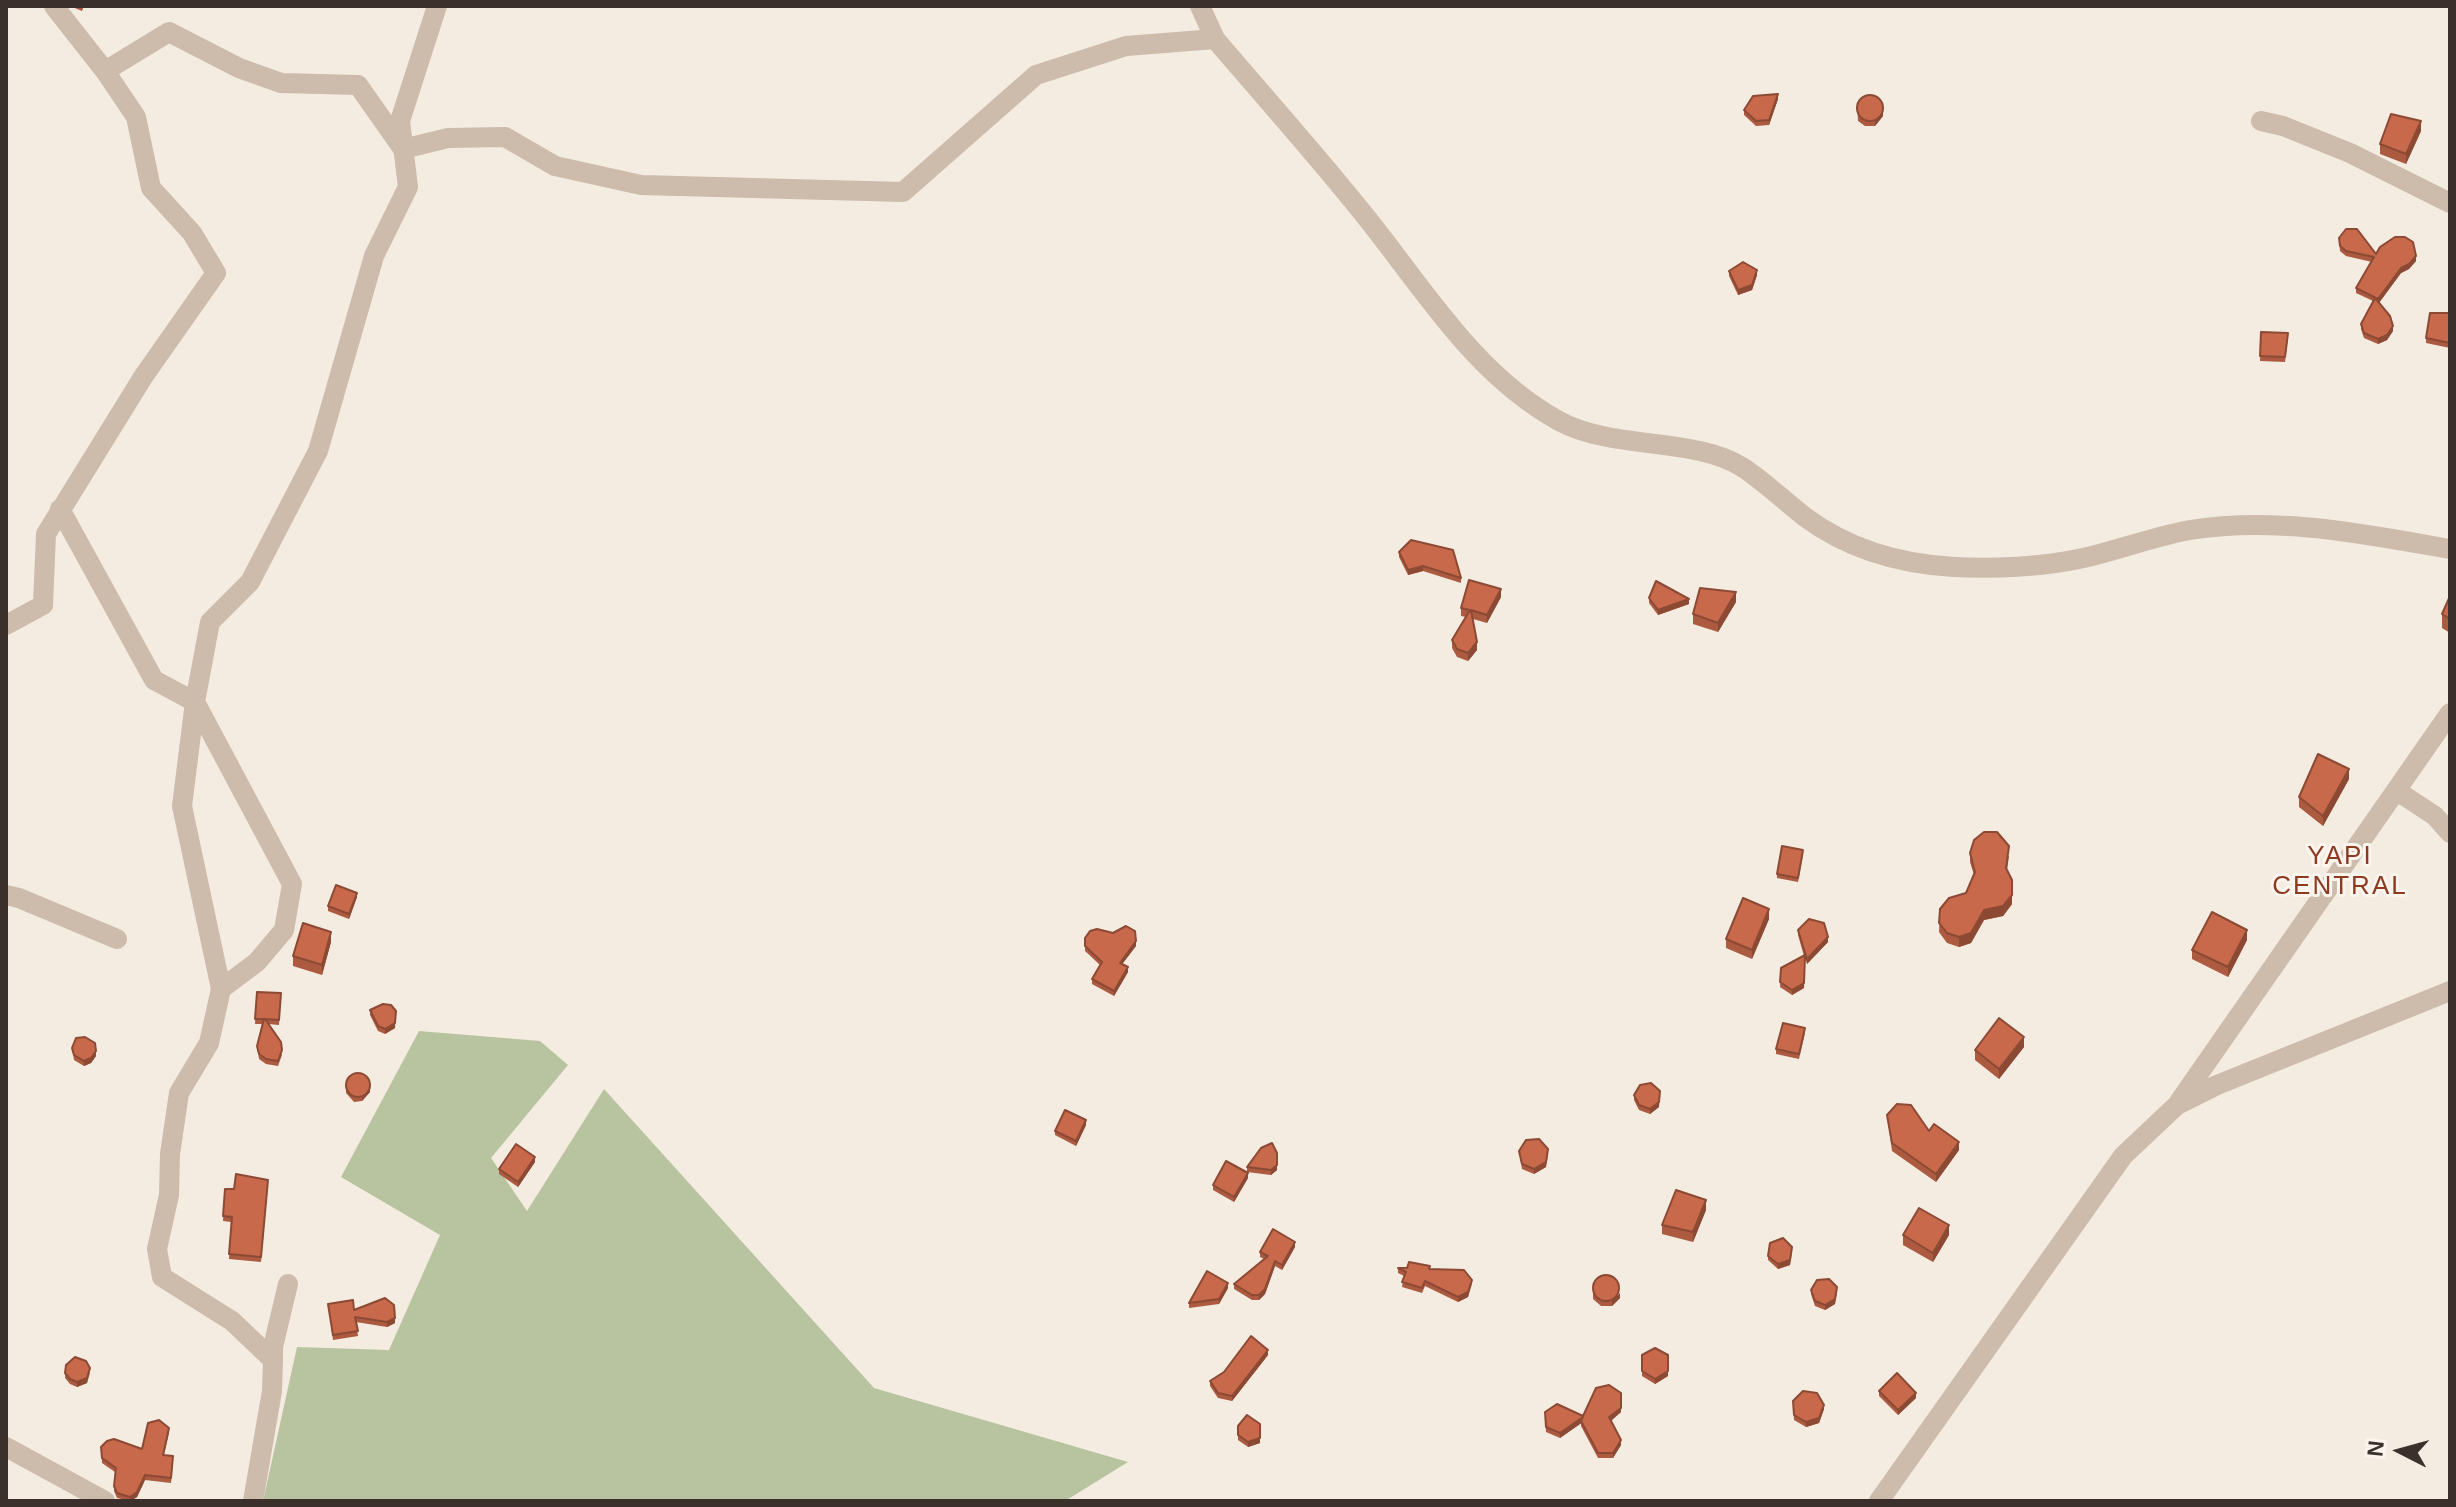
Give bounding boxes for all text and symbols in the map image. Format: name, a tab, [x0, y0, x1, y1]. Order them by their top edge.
district label: YAPI CENTRAL	[2272, 841, 2408, 902]
north arrow	[2360, 1411, 2440, 1491]
text: N	[2362, 1439, 2389, 1458]

